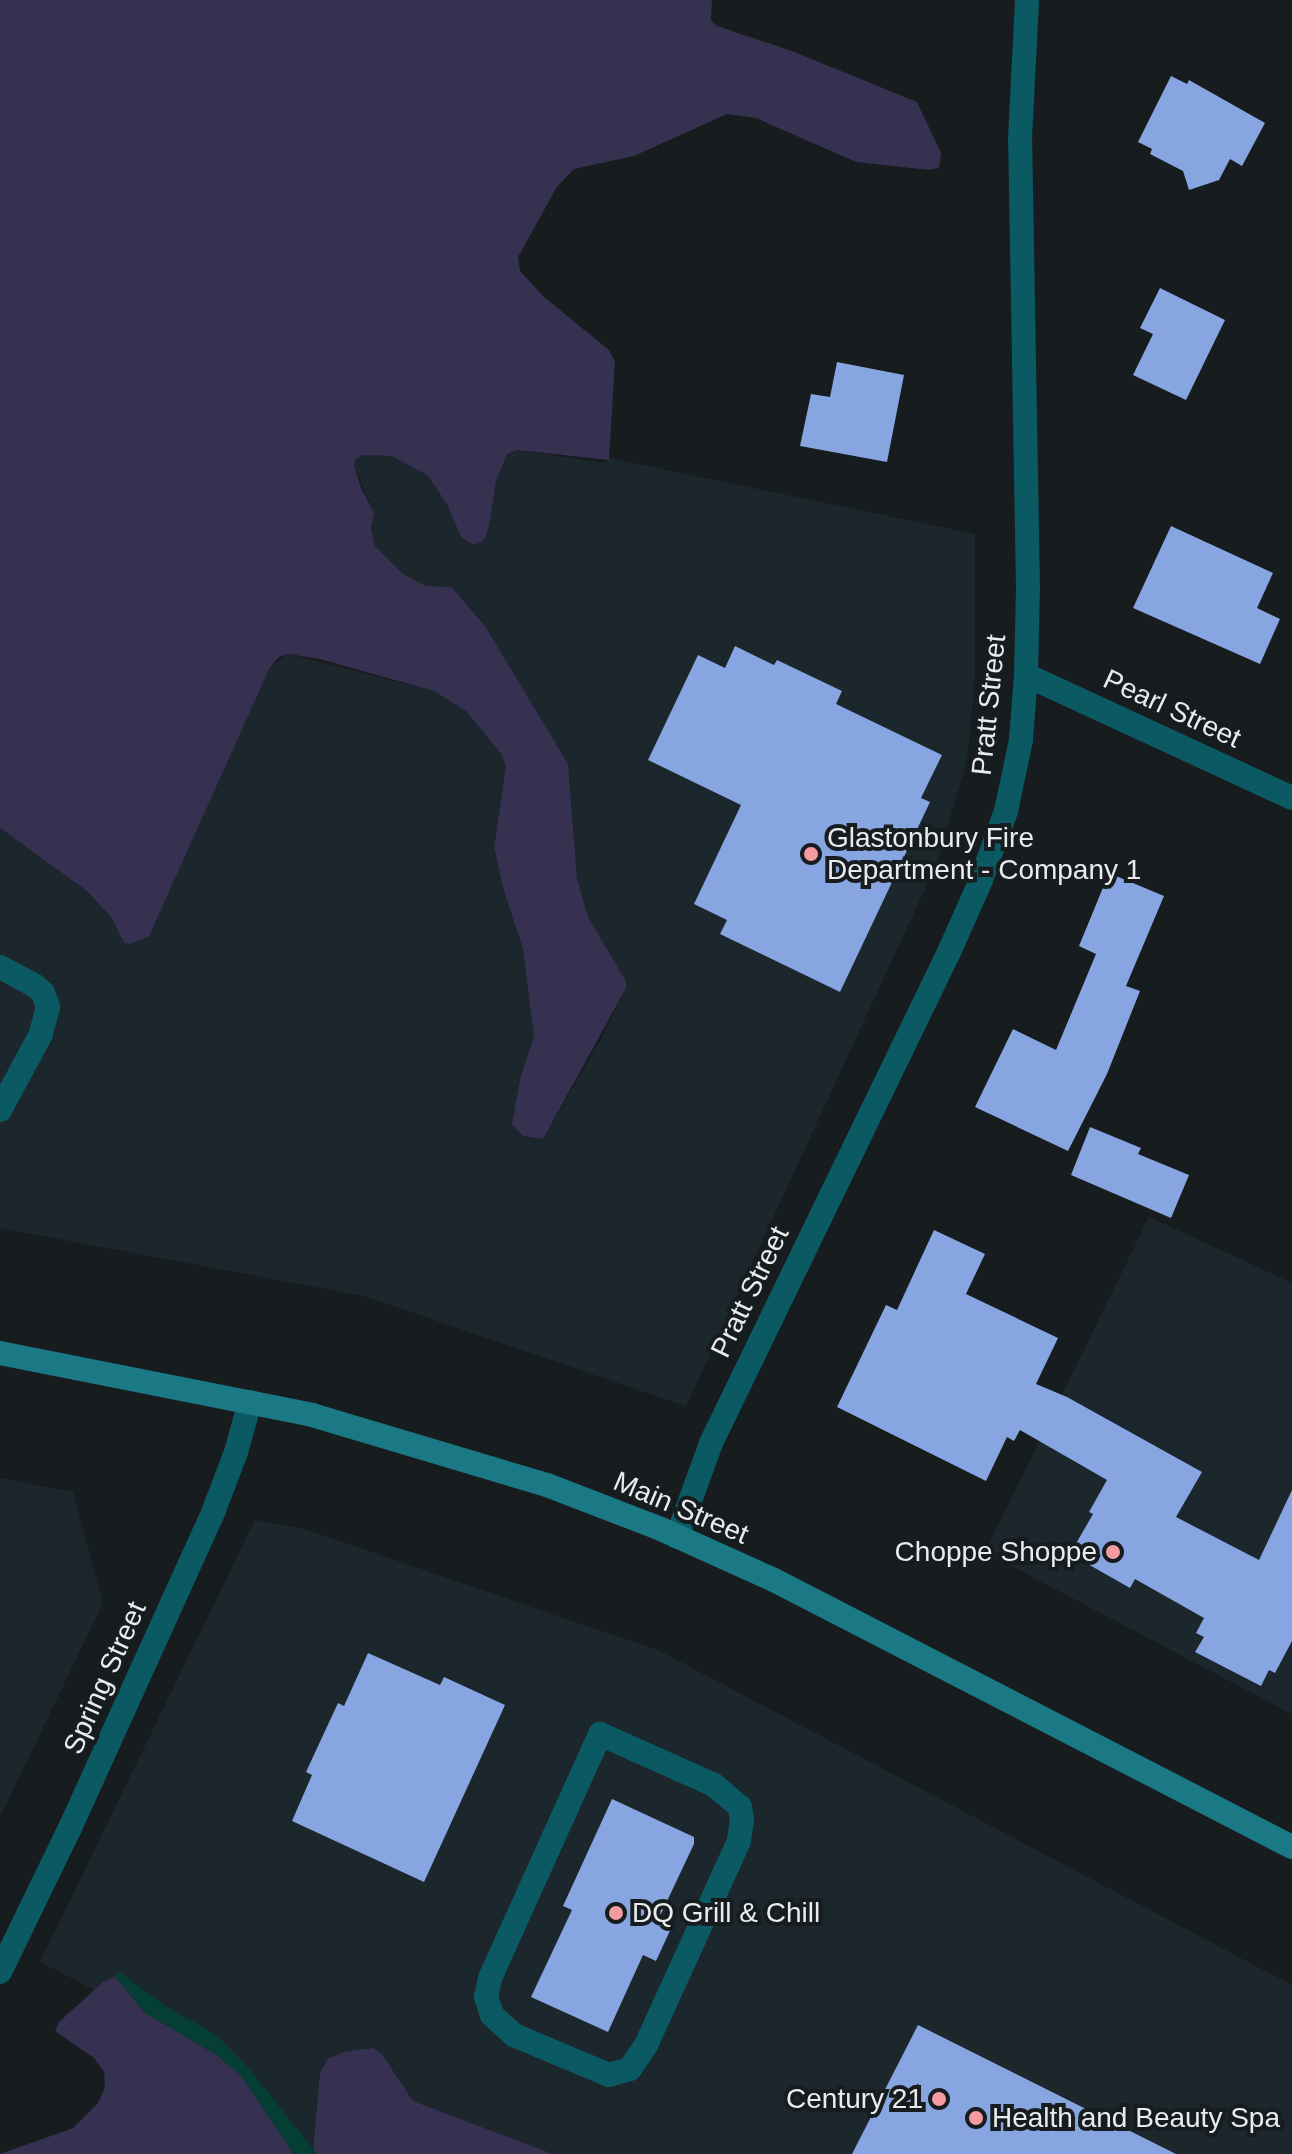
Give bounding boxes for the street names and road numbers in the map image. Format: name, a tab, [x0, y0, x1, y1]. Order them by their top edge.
street label: Pratt Street	[965, 633, 1013, 777]
street label: Pearl Street	[1098, 663, 1246, 755]
street label: Pratt Street	[704, 1221, 796, 1363]
street label: Main Street	[609, 1465, 753, 1551]
street label: Spring Street	[56, 1597, 154, 1759]

